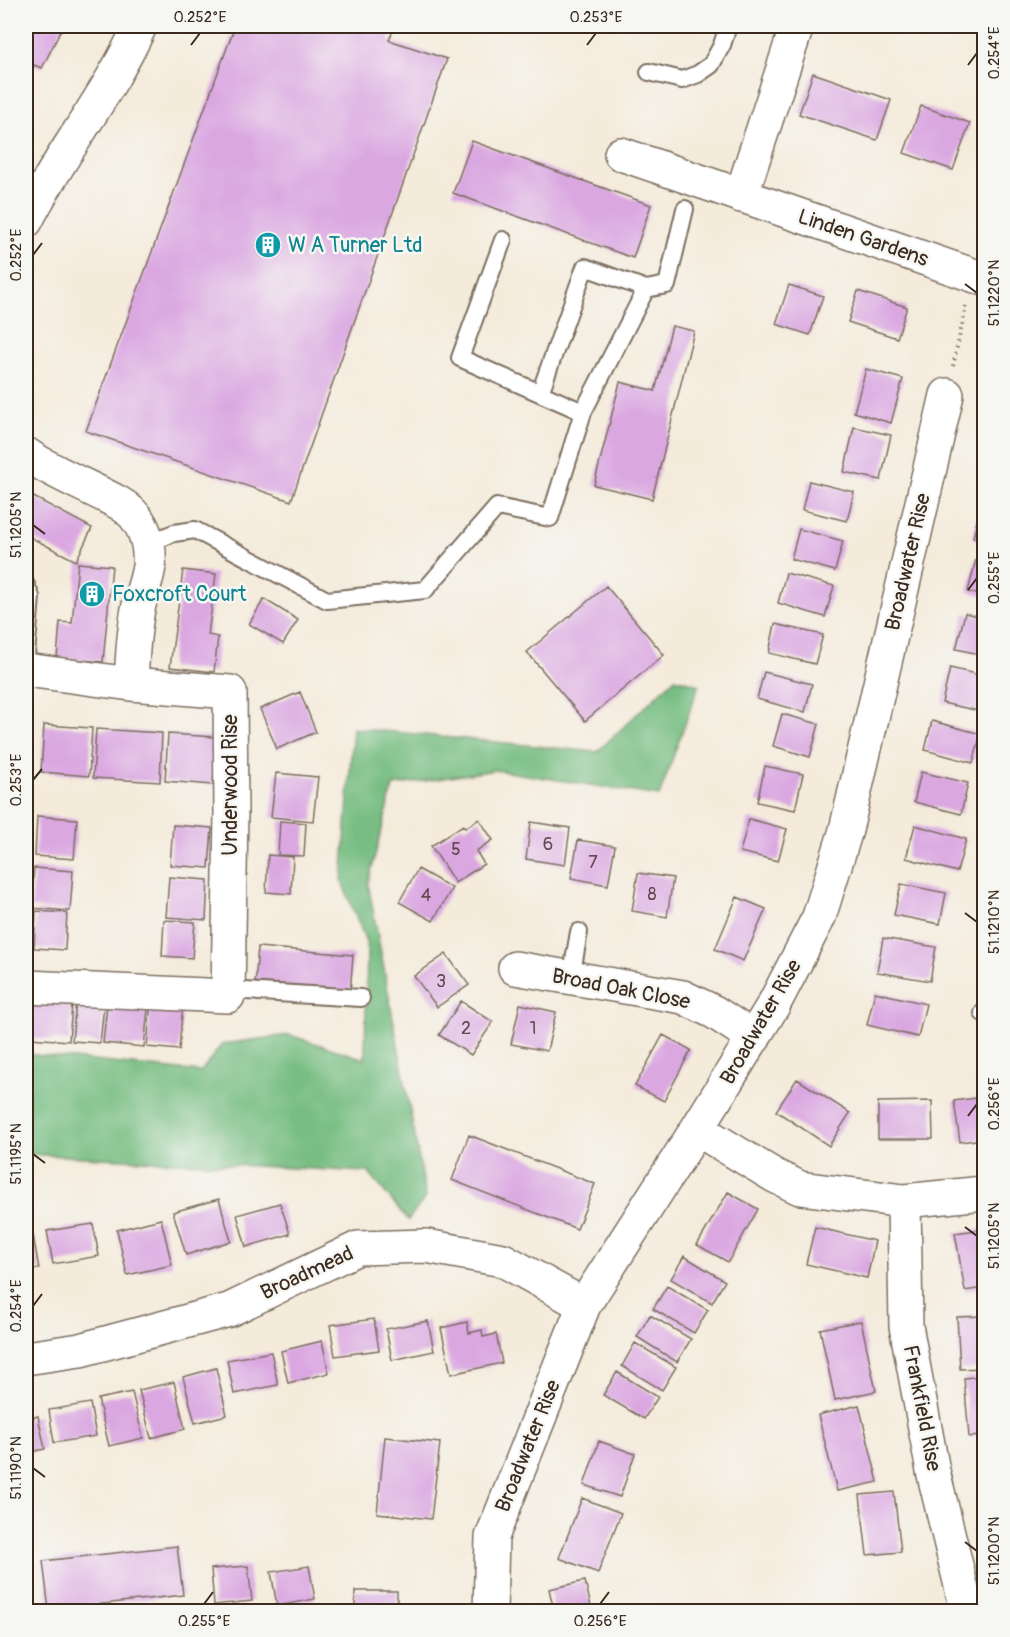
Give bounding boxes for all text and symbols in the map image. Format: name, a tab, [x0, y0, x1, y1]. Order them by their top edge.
text: 0.252°E	[174, 8, 227, 27]
text: 0.253°E	[570, 8, 623, 27]
text: 0.254°E	[985, 26, 1004, 80]
street label: Linden Gardens	[794, 203, 932, 273]
text: 0.252°E	[7, 228, 26, 281]
building icon: W A Turner Ltd	[253, 230, 283, 260]
place label: W A Turner Ltd	[288, 232, 423, 259]
text: 51.1220°N	[985, 260, 1004, 326]
street label: Broadwater Rise	[879, 490, 937, 633]
text: 51.1205°N	[7, 492, 26, 558]
text: 0.255°E	[985, 552, 1004, 604]
building icon: Foxcroft Court	[77, 579, 107, 609]
place label: Foxcroft Court	[112, 581, 247, 608]
street label: Underwood Rise	[217, 714, 244, 856]
text: 0.253°E	[7, 753, 26, 806]
house number: 6	[543, 833, 553, 856]
house number: 5	[451, 838, 461, 861]
house number: 7	[588, 851, 598, 874]
house number: 8	[647, 883, 657, 906]
house number: 4	[421, 884, 432, 907]
text: 51.1210°N	[985, 890, 1004, 954]
street label: Broadwater Rise	[714, 954, 808, 1089]
street label: Broad Oak Close	[550, 962, 693, 1016]
house number: 3	[436, 970, 446, 993]
house number: 2	[461, 1017, 471, 1040]
house number: 1	[529, 1017, 537, 1040]
text: 0.256°E	[985, 1077, 1004, 1131]
text: 51.1195°N	[7, 1123, 26, 1185]
text: 51.1205°N	[985, 1203, 1004, 1269]
street label: Broadmead	[256, 1240, 358, 1306]
text: 0.254°E	[7, 1279, 26, 1333]
street label: Frankfield Rise	[897, 1343, 948, 1474]
street label: Broadwater Rise	[489, 1375, 567, 1516]
text: 51.1190°N	[7, 1436, 26, 1500]
text: 51.1200°N	[985, 1517, 1004, 1585]
text: 0.255°E	[178, 1612, 230, 1631]
text: 0.256°E	[573, 1612, 627, 1631]

